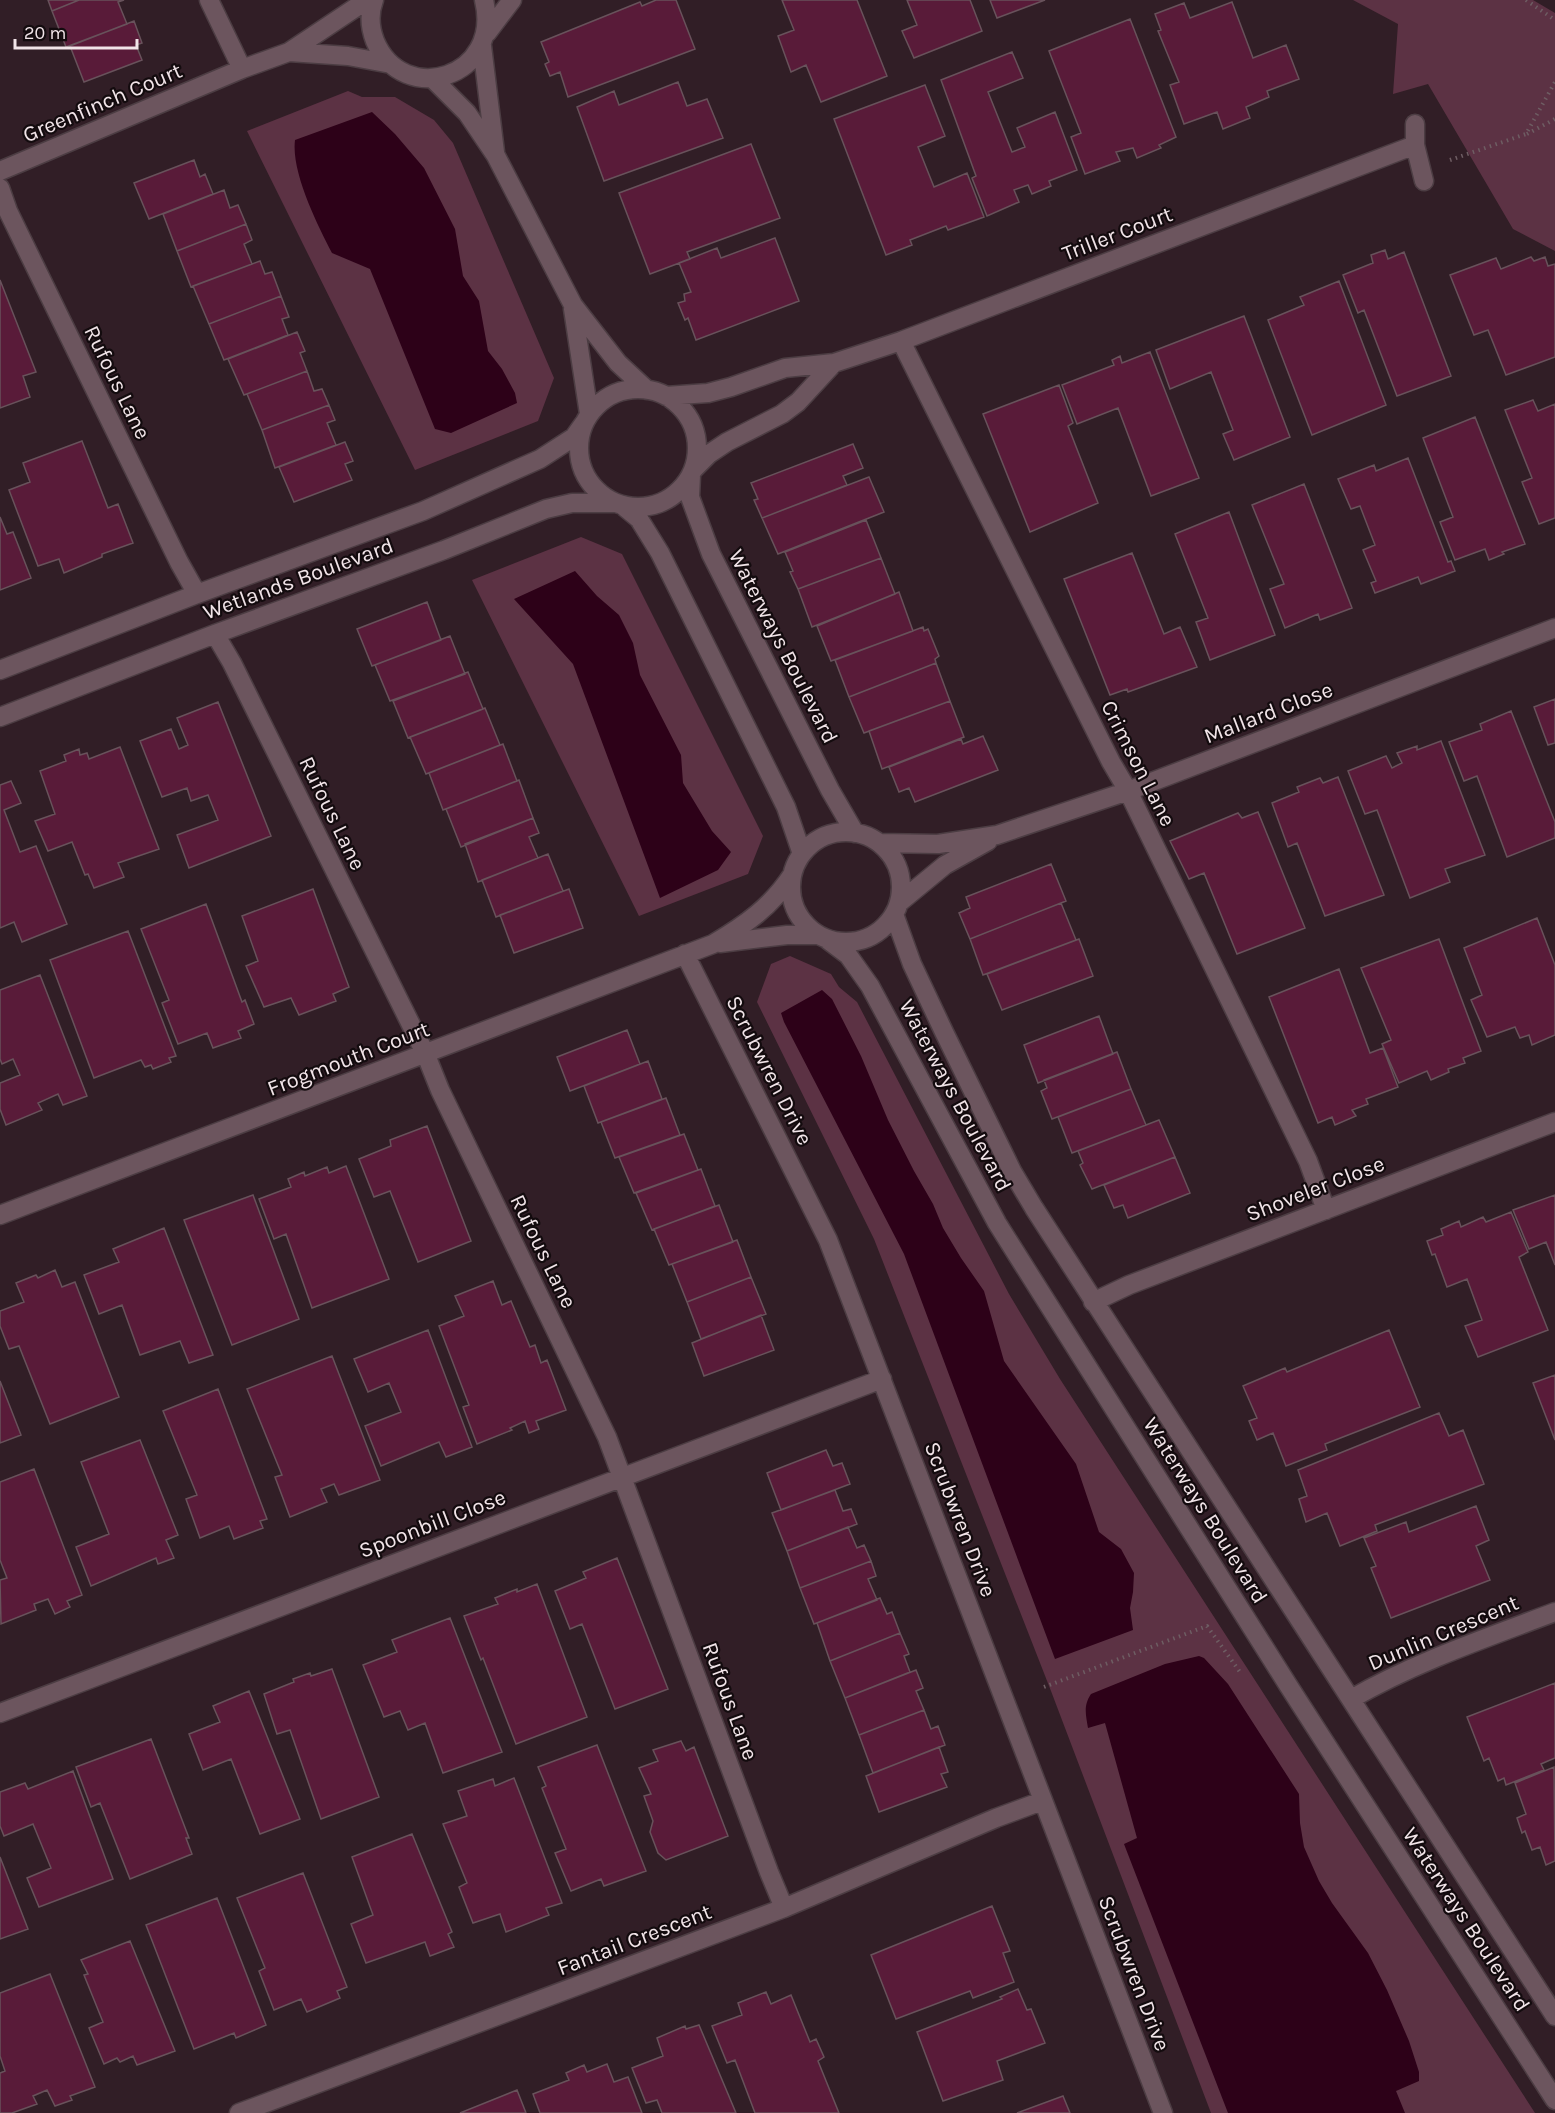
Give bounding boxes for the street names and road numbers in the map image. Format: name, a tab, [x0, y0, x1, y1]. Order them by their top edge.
street label: Greenfinch Court	[19, 58, 186, 148]
street label: Triller Court	[1059, 201, 1176, 267]
street label: Rufous Lane	[78, 321, 156, 444]
street label: Wetlands Boulevard	[200, 532, 397, 625]
street label: Waterways Boulevard	[723, 545, 843, 748]
street label: Mallard Close	[1200, 676, 1336, 749]
street label: Crimson Lane	[1095, 696, 1181, 831]
street label: Rufous Lane	[293, 752, 371, 875]
street label: Scrubwren Drive	[720, 991, 818, 1149]
street label: Waterways Boulevard	[893, 995, 1017, 1196]
street label: Frogmouth Court	[264, 1016, 433, 1102]
street label: Shoveler Close	[1242, 1151, 1388, 1227]
street label: Rufous Lane	[504, 1190, 582, 1313]
street label: Waterways Boulevard	[1137, 1413, 1273, 1608]
street label: Scrubwren Drive	[919, 1438, 1002, 1601]
street label: Spoonbill Close	[355, 1484, 509, 1564]
street label: Dunlin Crescent	[1364, 1590, 1522, 1676]
street label: Rufous Lane	[697, 1639, 763, 1764]
street label: Waterways Boulevard	[1397, 1823, 1535, 2016]
street label: Scrubwren Drive	[1093, 1892, 1176, 2055]
street label: Fantail Crescent	[554, 1899, 715, 1981]

